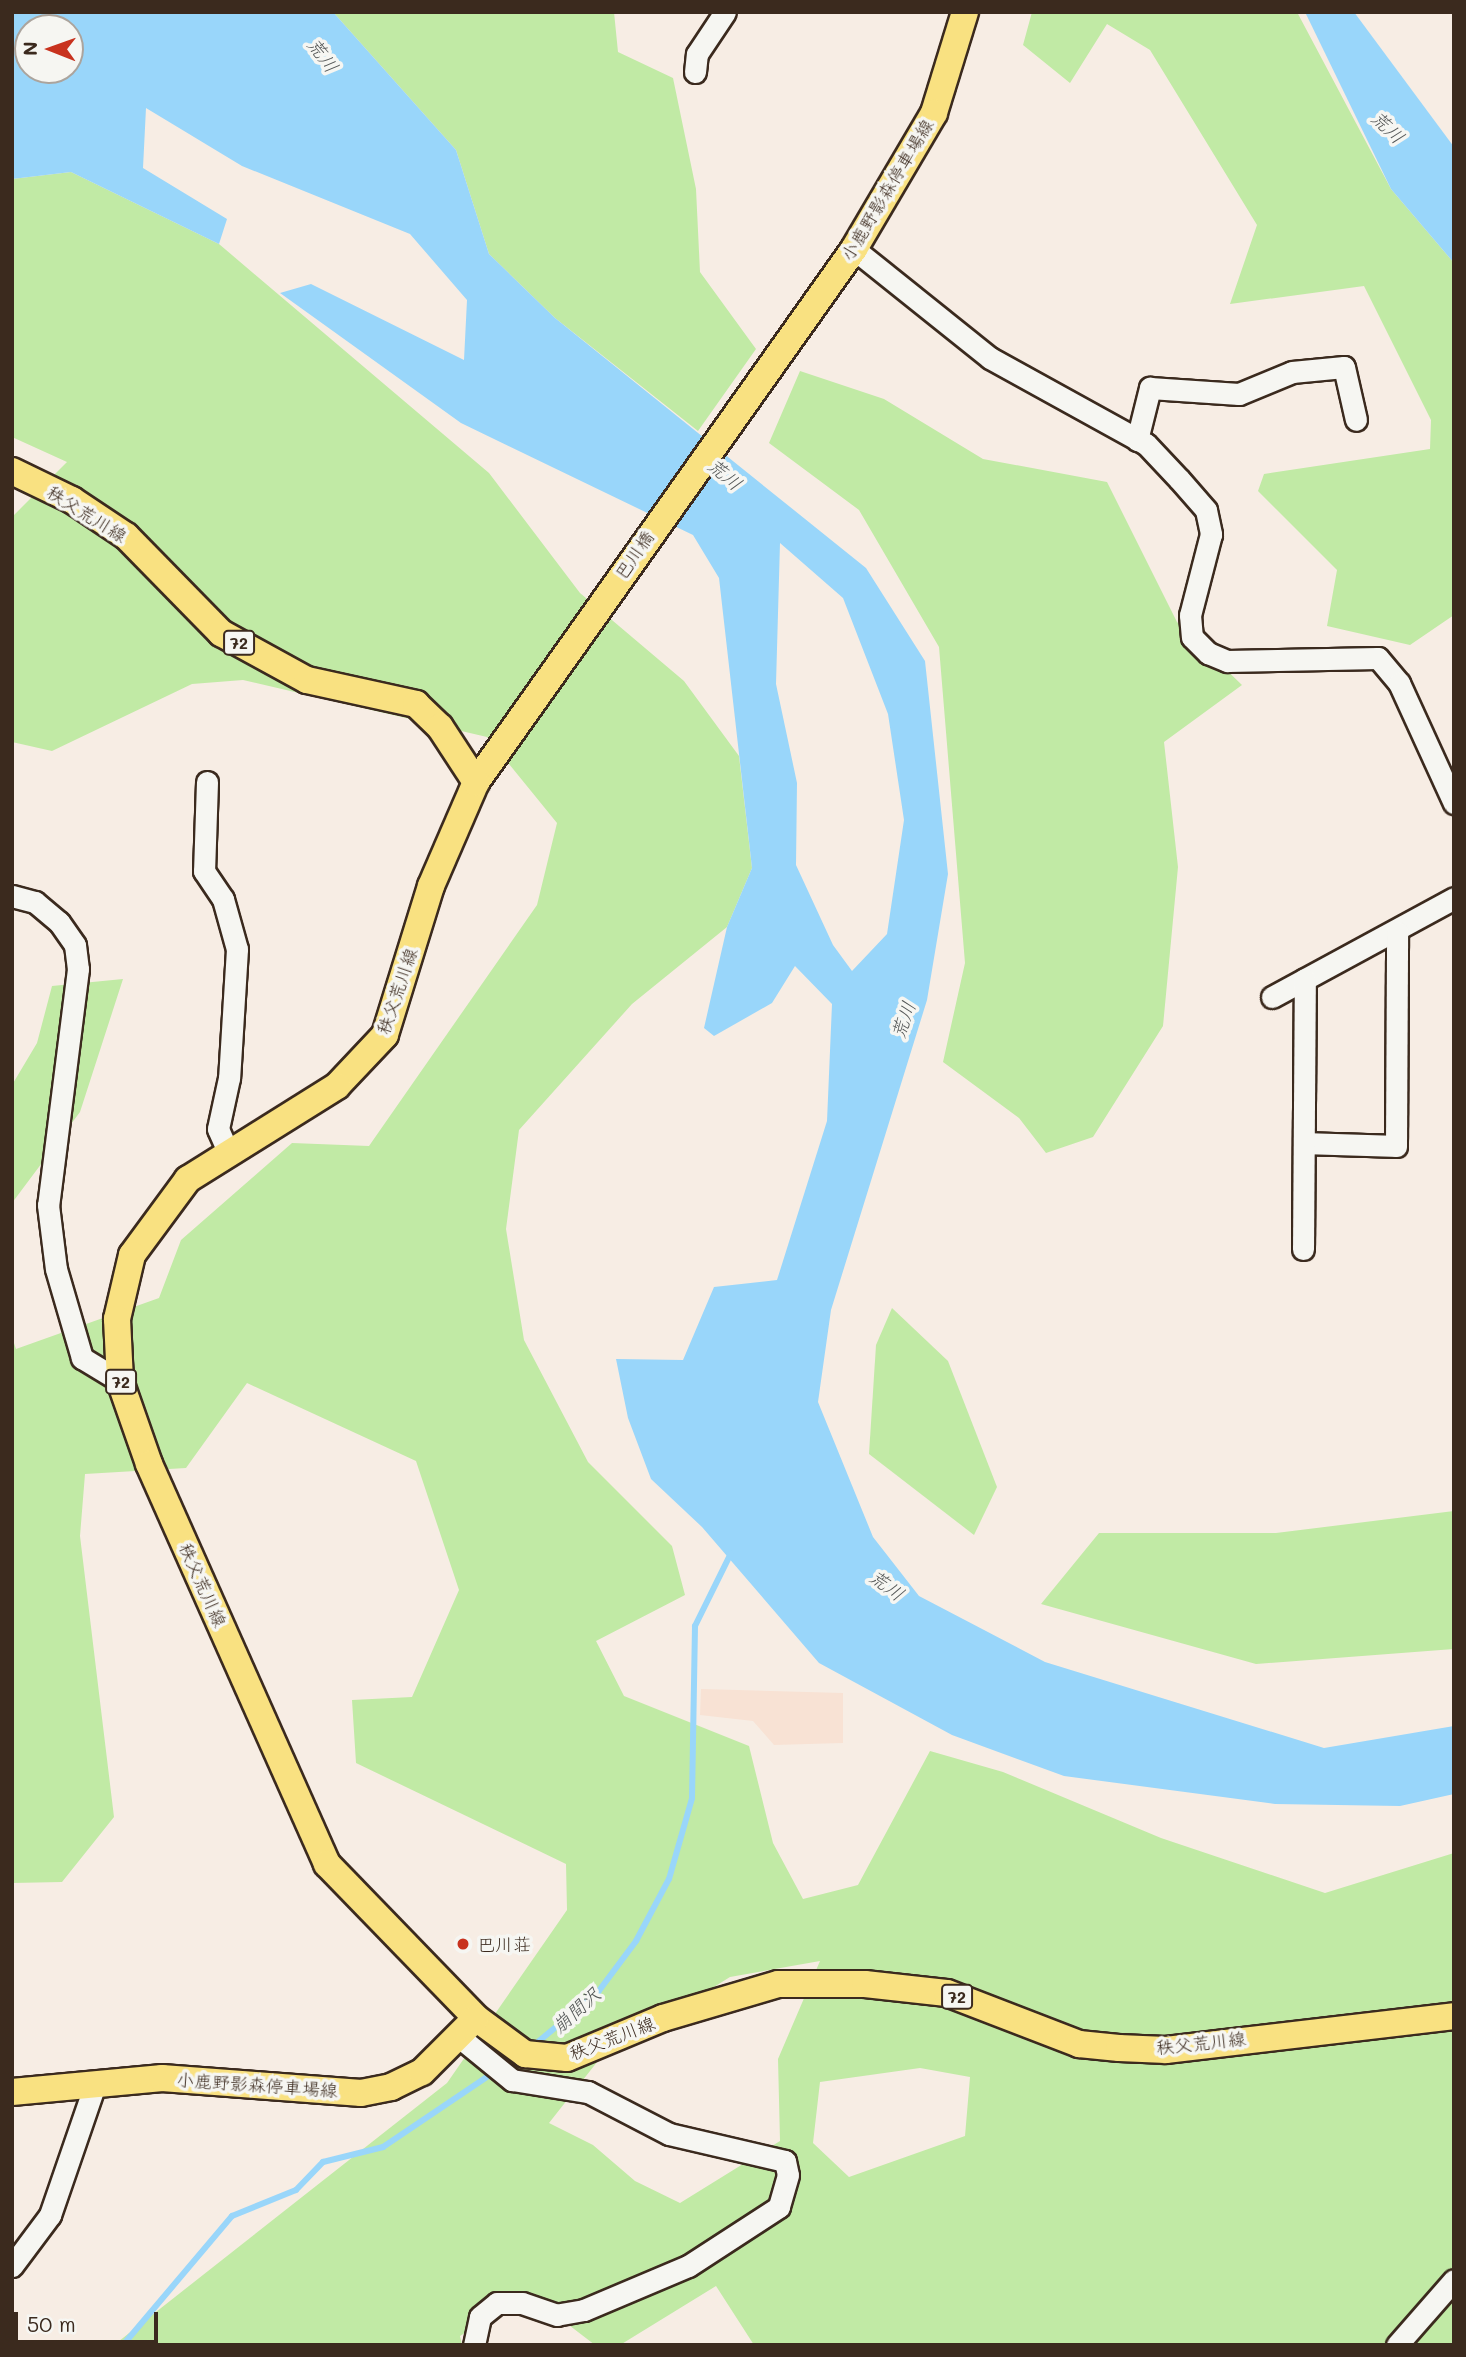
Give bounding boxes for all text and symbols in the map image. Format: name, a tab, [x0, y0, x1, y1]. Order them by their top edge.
north arrow	[14, 14, 84, 84]
water label: 荒川	[302, 33, 344, 77]
text: N	[17, 41, 42, 56]
water label: 荒川	[1366, 106, 1410, 148]
street label: 小鹿野影森停車場線	[836, 115, 938, 265]
water label: 荒川	[703, 453, 747, 495]
street label: 秩父荒川線	[43, 481, 131, 547]
street label: 巴川橋	[610, 527, 658, 583]
road number: 72	[222, 630, 256, 656]
street label: 秩父荒川線	[372, 945, 422, 1037]
water label: 荒川	[886, 998, 920, 1042]
road number: 72	[104, 1370, 138, 1394]
street label: 秩父荒川線	[175, 1539, 231, 1631]
water label: 荒川	[865, 1565, 909, 1605]
place label: 巴川荘	[477, 1933, 531, 1955]
marker: 巴川荘	[455, 1936, 471, 1952]
water label: 崩間沢	[547, 1982, 605, 2038]
road number: 72	[940, 1984, 974, 2010]
street label: 秩父荒川線	[566, 2012, 658, 2064]
street label: 秩父荒川線	[1155, 2028, 1247, 2058]
street label: 小鹿野影森停車場線	[175, 2069, 339, 2101]
scale bar	[18, 2298, 161, 2342]
text: 50 m	[27, 2310, 76, 2337]

